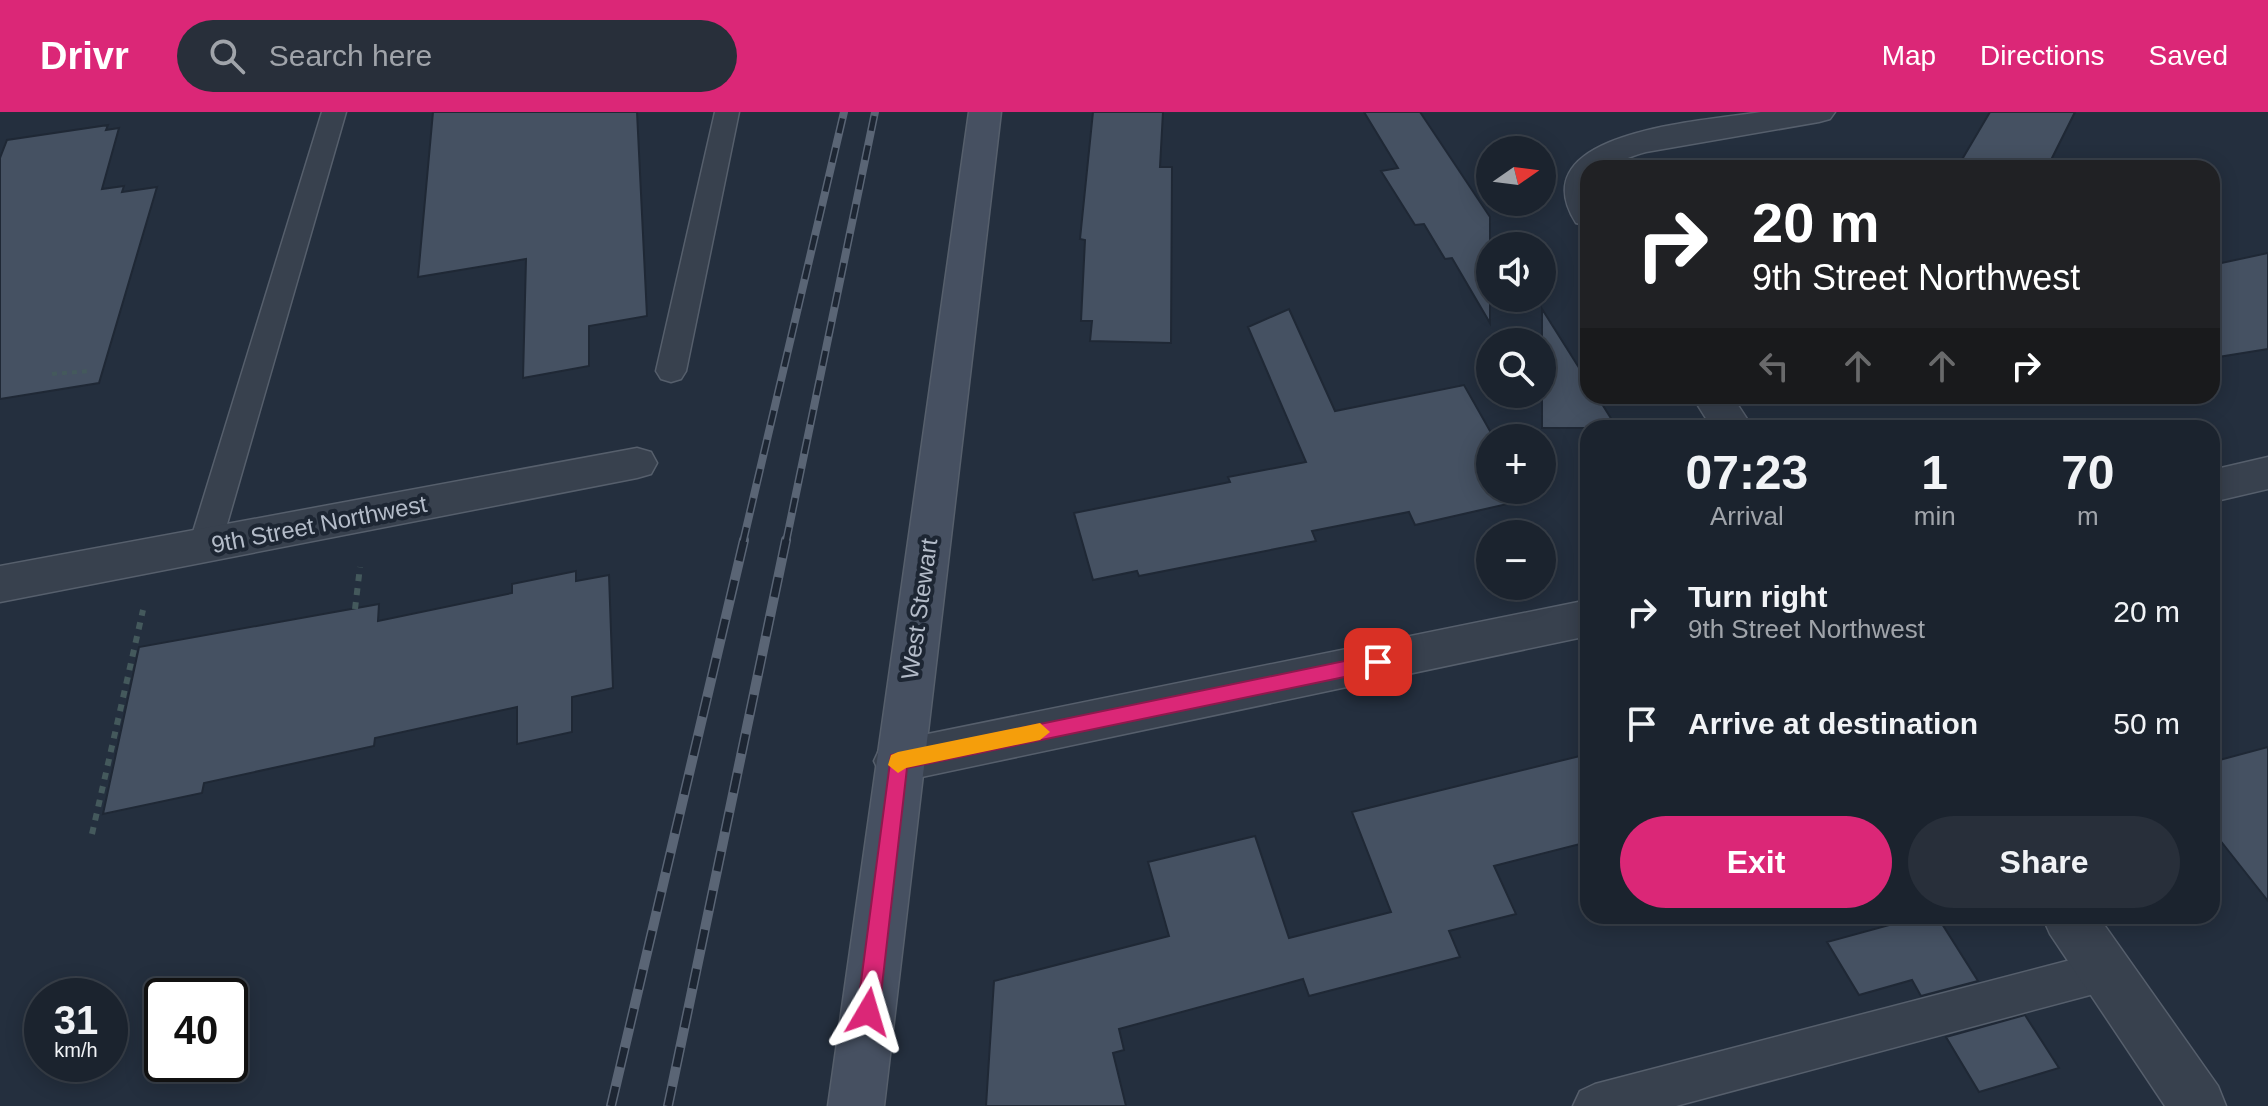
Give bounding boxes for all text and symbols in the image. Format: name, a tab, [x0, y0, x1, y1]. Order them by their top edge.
search box	[177, 20, 737, 92]
icon: search	[205, 34, 249, 78]
text: Drivr	[40, 35, 129, 77]
text: Search here	[269, 39, 432, 72]
text: Map	[1882, 40, 1936, 71]
text: Directions	[1980, 40, 2105, 71]
text: Saved	[2149, 40, 2228, 71]
north arrow	[1476, 136, 1556, 216]
map controls	[1476, 136, 1556, 600]
text: 20 m	[1752, 191, 1880, 254]
icon: right	[1620, 192, 1724, 296]
button: sound	[1476, 232, 1556, 312]
text: 9th Street Northwest	[1752, 257, 2080, 298]
button: search	[1476, 328, 1556, 408]
icon: left	[1752, 344, 1796, 388]
icon: ahead	[1836, 344, 1880, 388]
icon: ahead	[1920, 344, 1964, 388]
icon: right	[2004, 344, 2048, 388]
button: +	[1476, 424, 1556, 504]
text: 07:23	[1685, 446, 1808, 499]
text: 1	[1921, 446, 1948, 499]
text: 70	[2061, 446, 2115, 499]
street label: 9th Street Northwest	[209, 490, 429, 558]
text: Arrival	[1710, 501, 1784, 531]
text: min	[1914, 501, 1956, 531]
text: m	[2077, 501, 2099, 531]
button: −	[1476, 520, 1556, 600]
street label: West Stewart	[896, 536, 942, 681]
text: Turn right	[1688, 580, 1827, 613]
icon: right	[1620, 590, 1664, 634]
text: 20 m	[2113, 595, 2180, 628]
text: 9th Street Northwest	[1688, 614, 1925, 644]
pin	[1344, 628, 1412, 696]
icon: arrive	[1356, 640, 1400, 684]
icon: arrive	[1620, 702, 1664, 746]
text: Arrive at destination	[1688, 707, 1978, 740]
text: 50 m	[2113, 707, 2180, 740]
button: Exit	[1620, 816, 1892, 908]
button: Share	[1908, 816, 2180, 908]
position arrow	[826, 970, 910, 1054]
speed limit sign: 40	[144, 978, 248, 1082]
text: 31	[54, 998, 98, 1042]
text: km/h	[54, 1039, 98, 1061]

